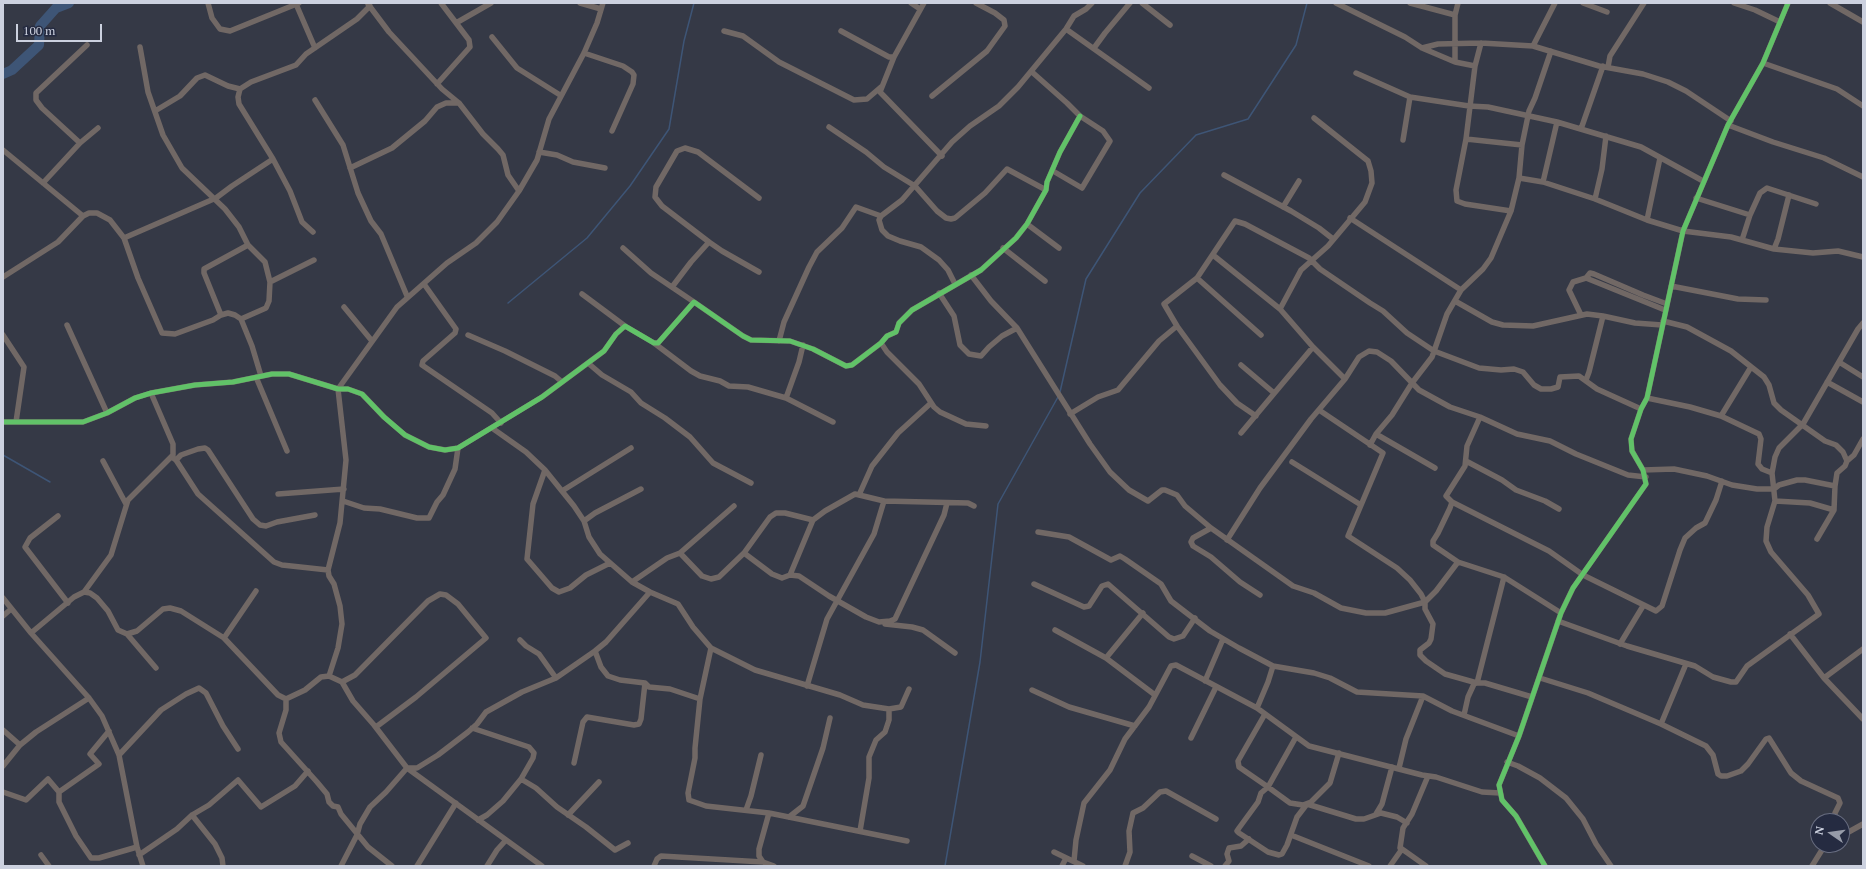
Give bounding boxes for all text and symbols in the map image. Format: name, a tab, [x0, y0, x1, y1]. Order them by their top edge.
scale bar	[18, 16, 104, 42]
text: 100 m	[23, 23, 55, 38]
north arrow	[1810, 813, 1850, 853]
text: N	[1812, 825, 1827, 836]

